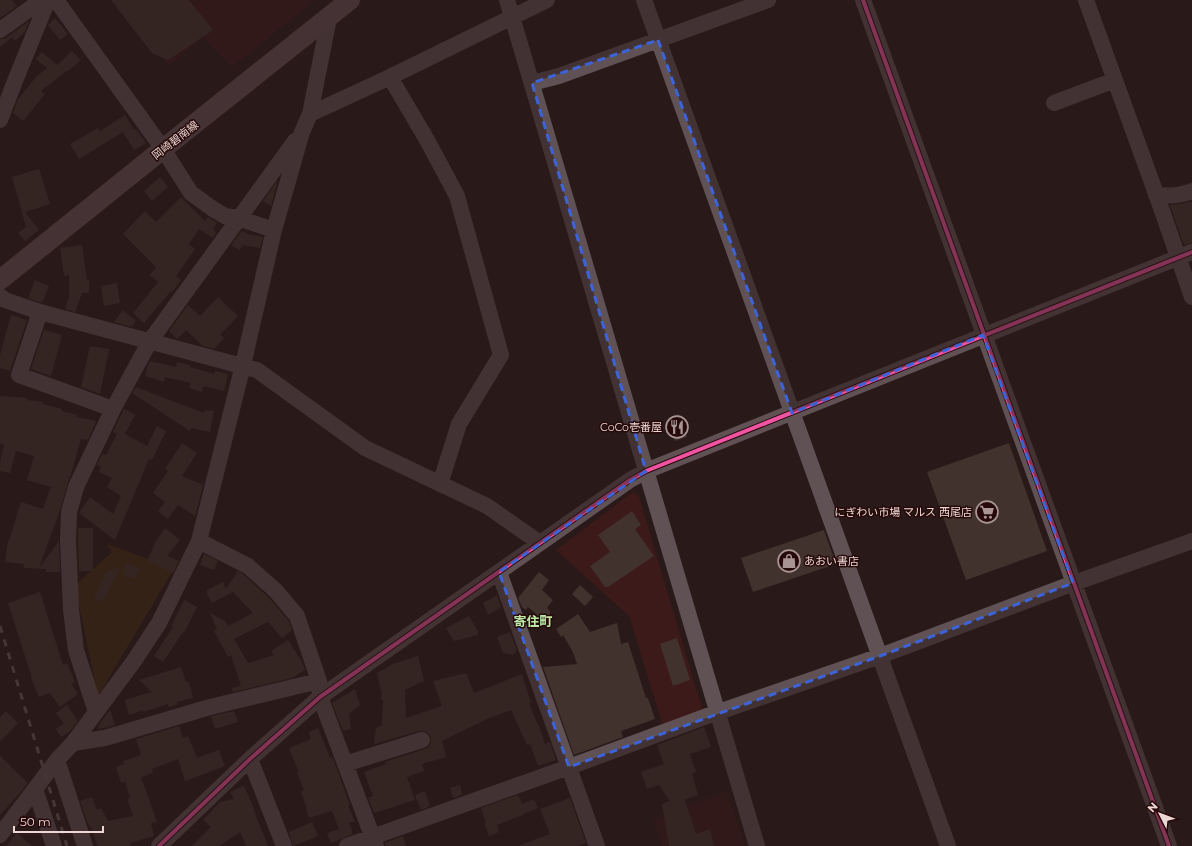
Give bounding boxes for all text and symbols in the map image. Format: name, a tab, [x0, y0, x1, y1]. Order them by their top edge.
street label: 岡崎碧南線	[149, 118, 201, 162]
restaurant icon: CoCo壱番屋	[664, 414, 690, 440]
place label: CoCo壱番屋	[600, 420, 662, 434]
supermarket icon: にぎわい市場 マルス 西尾店	[974, 499, 1000, 525]
place label: にぎわい市場 マルス 西尾店	[834, 505, 972, 519]
shop icon: あおい書店	[776, 548, 802, 574]
place label: あおい書店	[804, 554, 859, 568]
district label: 寄住町	[513, 613, 553, 629]
north arrow	[1140, 794, 1180, 834]
text: N	[1144, 799, 1161, 815]
scale bar	[14, 808, 103, 834]
text: 50 m	[20, 814, 51, 829]

